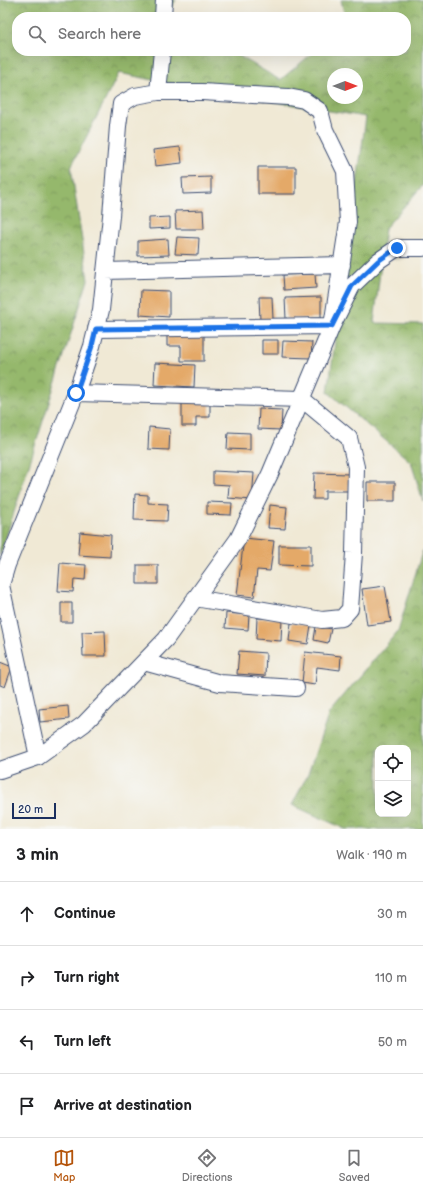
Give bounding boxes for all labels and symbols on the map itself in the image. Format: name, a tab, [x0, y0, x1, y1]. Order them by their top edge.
north arrow	[327, 68, 363, 104]
route end	[388, 239, 406, 257]
route start	[67, 384, 85, 402]
scale bar	[12, 801, 56, 820]

